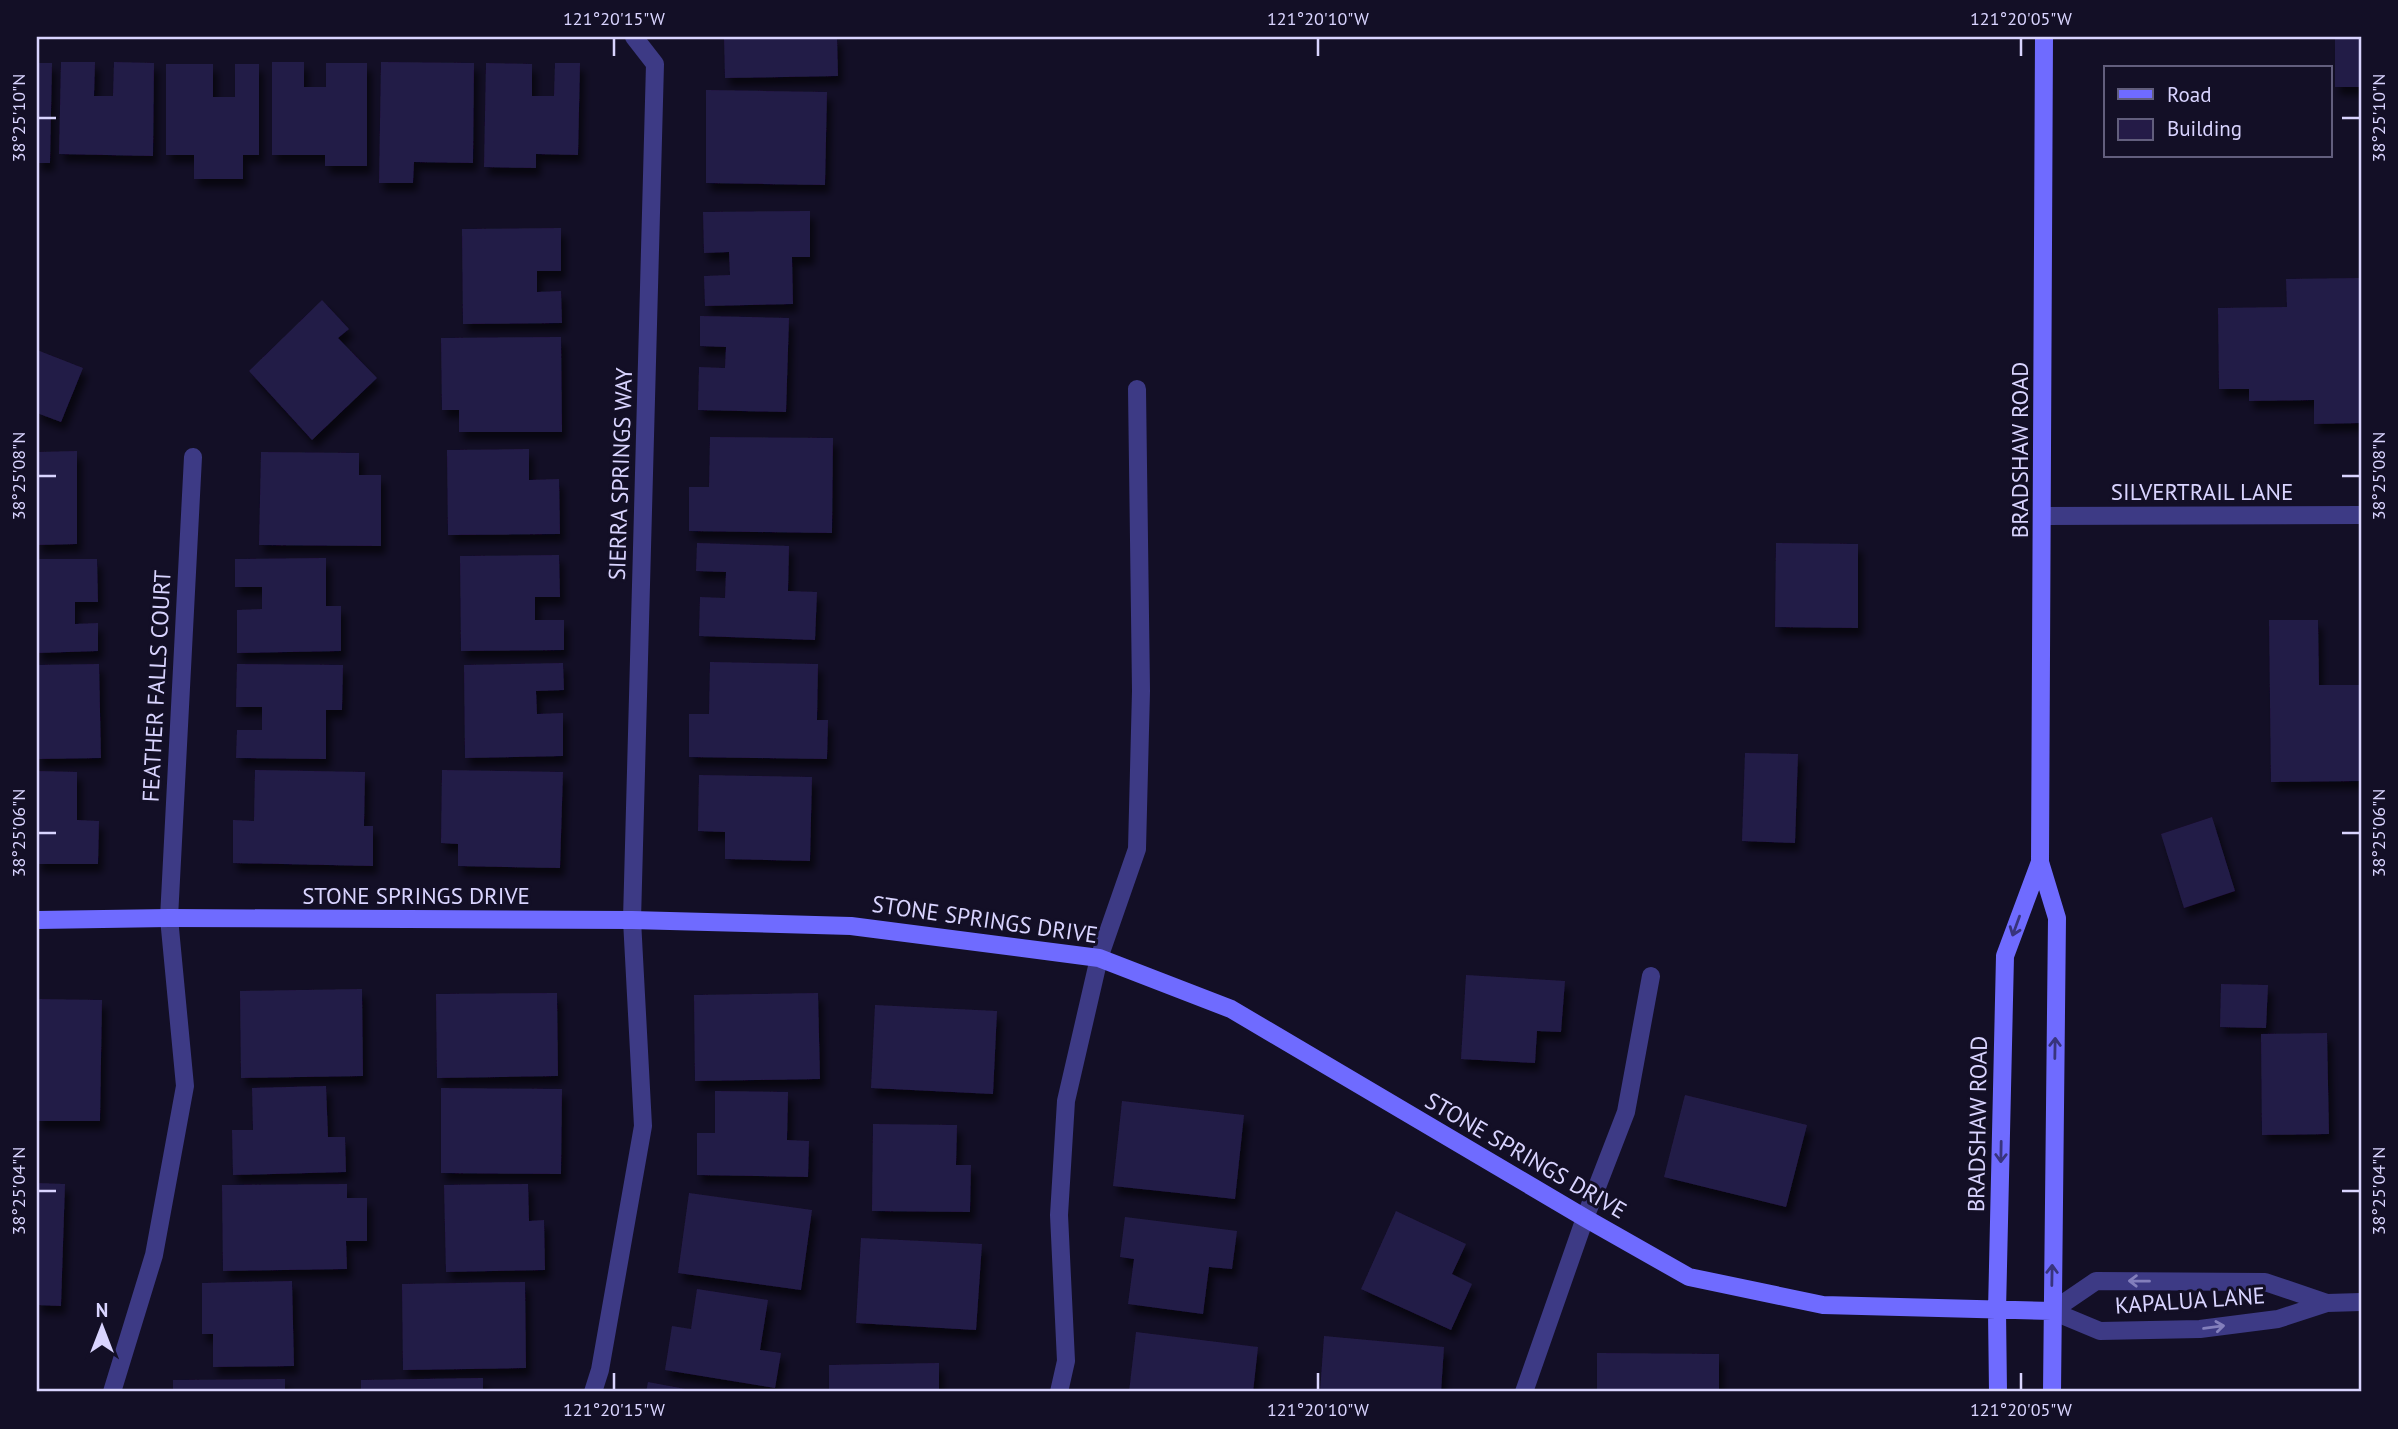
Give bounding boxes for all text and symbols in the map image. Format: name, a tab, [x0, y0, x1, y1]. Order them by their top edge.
text: 121°20'15"W	[563, 7, 665, 30]
text: 121°20'10"W	[1267, 7, 1369, 30]
text: 121°20'05"W	[1970, 7, 2072, 30]
legend	[2104, 66, 2332, 158]
text: 38°25'10"N	[7, 74, 30, 162]
text: 38°25'10"N	[2367, 74, 2390, 162]
text: Road	[2167, 81, 2211, 108]
text: Building	[2167, 115, 2242, 142]
street label: BRADSHAW ROAD	[2005, 362, 2034, 538]
street label: SIERRA SPRINGS WAY	[602, 367, 638, 581]
text: 38°25'08"N	[7, 432, 30, 520]
text: 38°25'08"N	[2367, 432, 2390, 520]
street label: SILVERTRAIL LANE	[2111, 477, 2293, 506]
street label: FEATHER FALLS COURT	[135, 569, 177, 803]
text: 38°25'06"N	[7, 789, 30, 877]
text: 38°25'06"N	[2367, 789, 2390, 877]
street label: STONE SPRINGS DRIVE	[302, 881, 530, 910]
street label: STONE SPRINGS DRIVE	[870, 889, 1100, 949]
one-way arrow	[2009, 915, 2022, 937]
street label: BRADSHAW ROAD	[1961, 1036, 1993, 1212]
one-way arrow	[2049, 1036, 2062, 1059]
street label: STONE SPRINGS DRIVE	[1420, 1086, 1632, 1224]
one-way arrow	[1994, 1140, 2007, 1163]
text: 38°25'04"N	[7, 1147, 30, 1235]
text: 38°25'04"N	[2367, 1147, 2390, 1235]
one-way arrow	[2045, 1264, 2059, 1287]
one-way arrow	[2128, 1275, 2151, 1288]
street label: KAPALUA LANE	[2114, 1280, 2266, 1320]
north arrow	[66, 1292, 136, 1362]
text: N	[96, 1298, 108, 1322]
one-way arrow	[2202, 1321, 2225, 1334]
text: 121°20'15"W	[563, 1398, 665, 1421]
text: 121°20'10"W	[1267, 1398, 1369, 1421]
text: 121°20'05"W	[1970, 1398, 2072, 1421]

